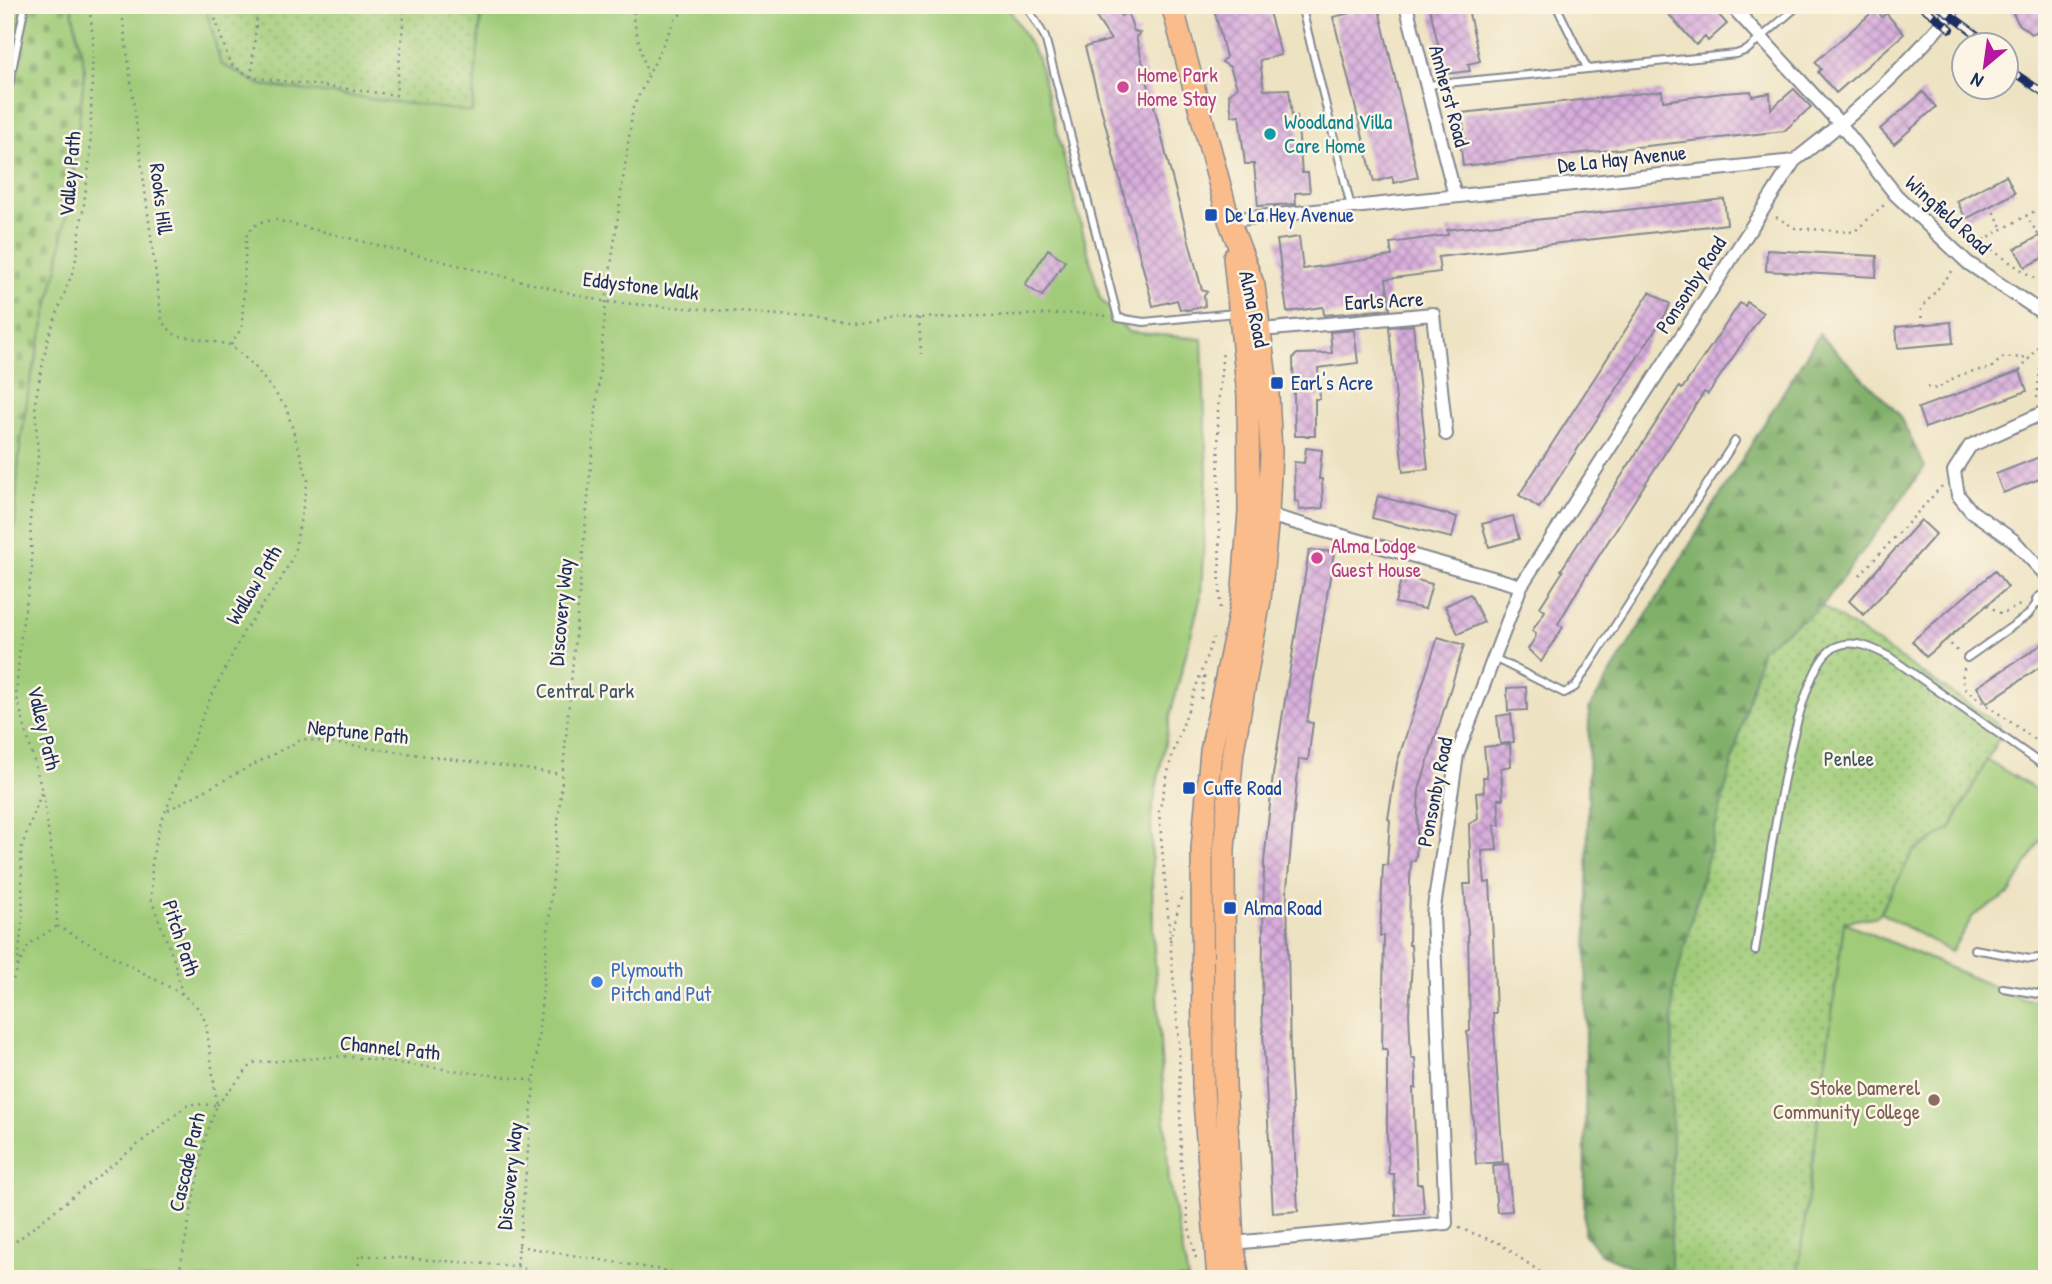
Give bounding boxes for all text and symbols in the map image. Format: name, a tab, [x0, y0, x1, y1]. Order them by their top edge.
north arrow	[1951, 32, 2021, 102]
street label: Amherst Road	[1422, 42, 1477, 150]
place label: Home Park Home Stay	[1137, 60, 1218, 113]
text: N	[1966, 67, 1987, 95]
marker: Home Park Home Stay	[1115, 79, 1131, 95]
place label: Woodland Villa Care Home	[1284, 107, 1392, 160]
marker: Woodland Villa Care Home	[1262, 126, 1278, 142]
street label: Valley Path	[51, 130, 88, 218]
street label: De La Hay Avenue	[1556, 137, 1688, 180]
street label: Rooks Hill	[143, 162, 180, 237]
street label: Wingfield Road	[1899, 168, 1998, 261]
place label: De La Hey Avenue	[1225, 200, 1354, 229]
marker: De La Hey Avenue	[1203, 207, 1219, 223]
street label: Ponsonby Road	[1648, 230, 1733, 339]
street label: Eddystone Walk	[581, 264, 701, 307]
street label: Alma Road	[1232, 268, 1277, 350]
street label: Earls Acre	[1344, 284, 1424, 317]
place label: Earl's Acre	[1291, 368, 1373, 397]
marker: Earl's Acre	[1269, 375, 1285, 391]
place label: Alma Lodge Guest House	[1331, 531, 1421, 584]
street label: Wallow Path	[219, 540, 289, 630]
marker: Alma Lodge Guest House	[1309, 550, 1325, 566]
street label: Discovery Way	[541, 557, 580, 667]
park label: Central Park	[536, 676, 635, 705]
street label: Valley Path	[21, 683, 68, 773]
street label: Neptune Path	[306, 712, 410, 751]
street label: Ponsonby Road	[1410, 735, 1459, 849]
park label: Penlee	[1824, 744, 1874, 773]
place label: Cuffe Road	[1203, 773, 1282, 802]
marker: Cuffe Road	[1181, 780, 1197, 796]
place label: Alma Road	[1244, 893, 1322, 922]
street label: Pitch Path	[156, 896, 207, 980]
marker: Alma Road	[1222, 900, 1238, 916]
place label: Plymouth Pitch and Put	[611, 955, 712, 1008]
marker: Plymouth Pitch and Put	[589, 974, 605, 990]
street label: Channel Path	[338, 1028, 442, 1067]
place label: Stoke Damerel Community College	[1773, 1073, 1920, 1126]
marker: Stoke Damerel Community College	[1926, 1092, 1942, 1108]
street label: Cascade Parh	[161, 1109, 212, 1214]
street label: Discovery Way	[489, 1121, 530, 1231]

